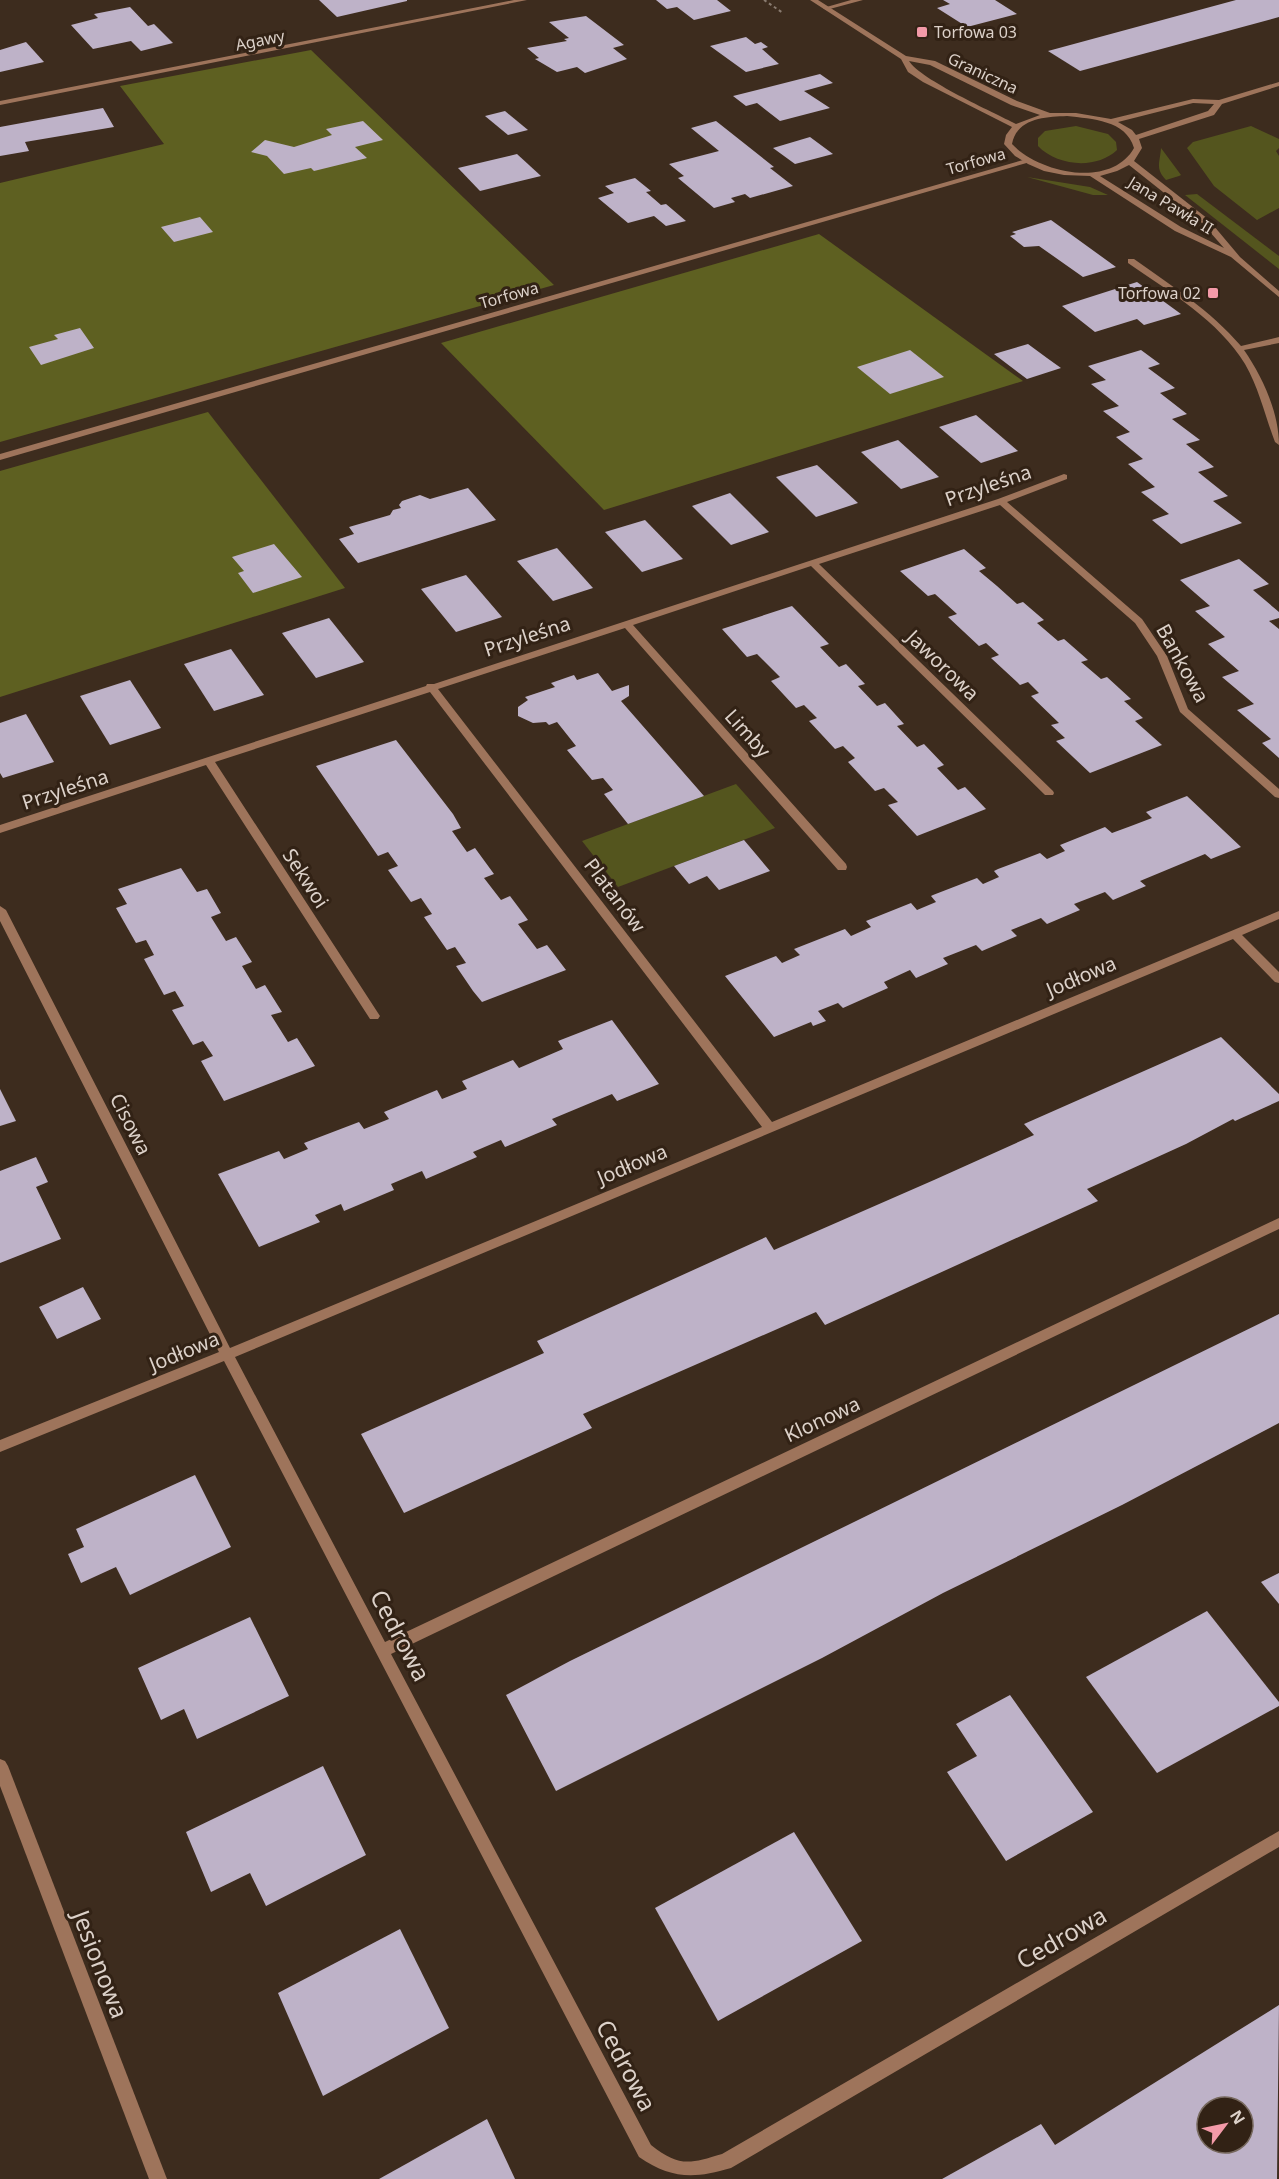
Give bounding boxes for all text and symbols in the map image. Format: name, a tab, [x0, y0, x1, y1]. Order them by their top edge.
place label: Torfowa 03	[934, 21, 1017, 43]
street label: Agawy	[233, 24, 287, 56]
marker: Torfowa 03	[915, 25, 929, 39]
street label: Graniczna	[944, 47, 1022, 99]
street label: Torfowa	[944, 142, 1008, 180]
street label: Jana Pawła II	[1123, 170, 1218, 239]
street label: Torfowa	[477, 276, 541, 314]
place label: Torfowa 02	[1118, 282, 1201, 304]
marker: Torfowa 02	[1206, 286, 1220, 300]
street label: Przyleśna	[941, 458, 1035, 512]
street label: Przyleśna	[480, 609, 574, 663]
street label: Bankowa	[1150, 619, 1216, 707]
street label: Jaworowa	[899, 622, 985, 706]
street label: Limby	[719, 703, 777, 764]
street label: Przyleśna	[18, 762, 112, 816]
street label: Sekwoi	[277, 843, 335, 913]
street label: Platanów	[578, 852, 652, 938]
street label: Jodłowa	[1040, 949, 1120, 1004]
street label: Cisowa	[104, 1088, 158, 1160]
street label: Jodłowa	[591, 1137, 671, 1192]
street label: Jodłowa	[143, 1325, 223, 1378]
street label: Klonowa	[780, 1390, 864, 1448]
street label: Cedrowa	[363, 1583, 439, 1687]
street label: Cedrowa	[1010, 1898, 1112, 1976]
street label: Jesionowa	[65, 1903, 137, 2023]
street label: Cedrowa	[589, 2013, 665, 2117]
north arrow	[1195, 2095, 1255, 2155]
text: N	[1225, 2106, 1250, 2128]

